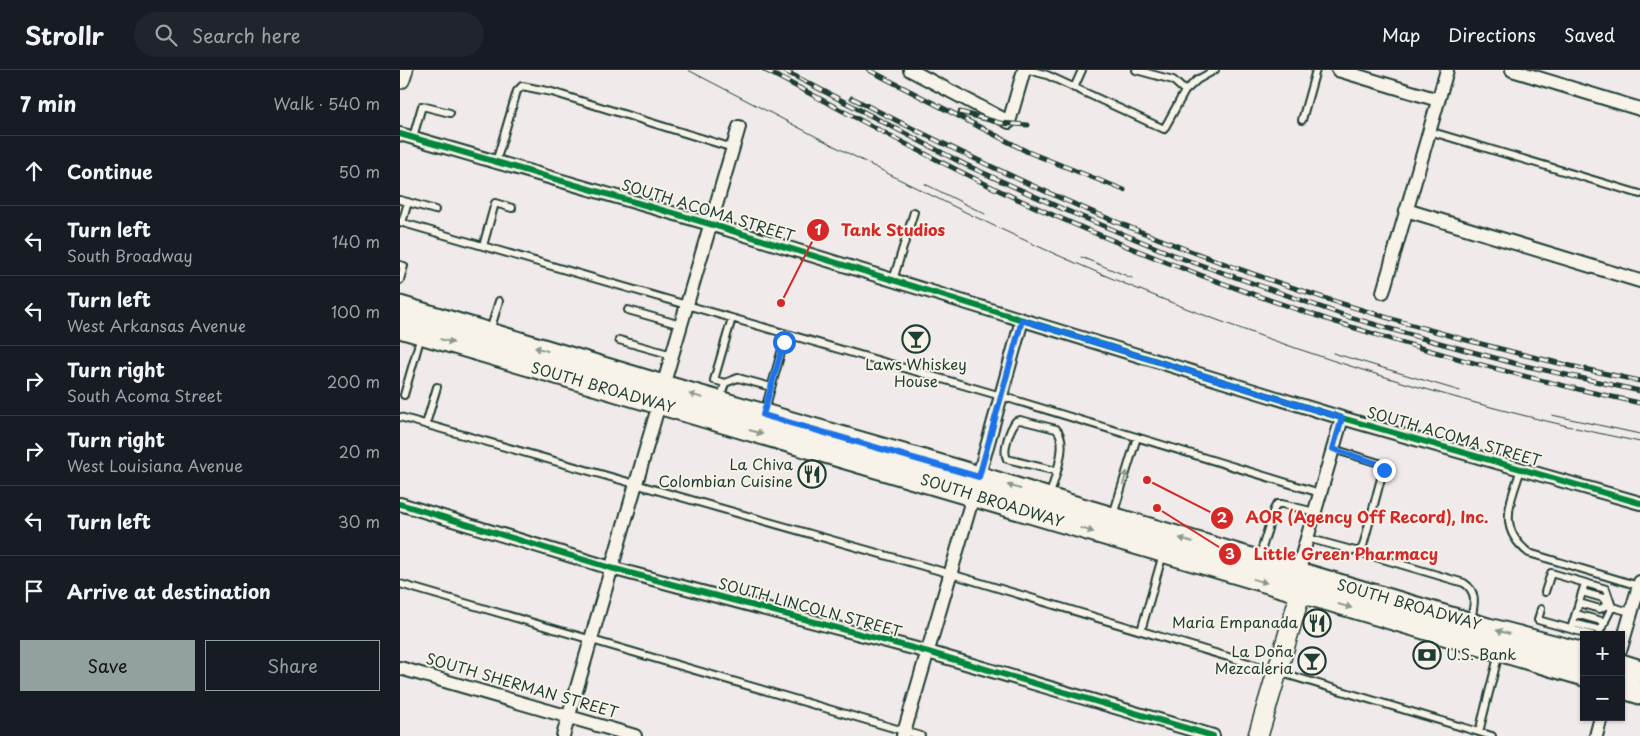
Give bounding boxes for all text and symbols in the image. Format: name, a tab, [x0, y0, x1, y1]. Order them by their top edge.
search box	[134, 12, 484, 57]
text: Strollr	[25, 17, 104, 53]
icon: search	[152, 21, 180, 49]
text: Search here	[192, 21, 301, 49]
text: Map	[1382, 21, 1420, 48]
text: Directions	[1448, 21, 1536, 48]
text: Saved	[1564, 21, 1615, 48]
text: 7 min	[20, 87, 76, 119]
text: Walk · 540 m	[274, 91, 380, 115]
icon: ahead	[20, 157, 48, 185]
text: Continue	[67, 157, 153, 185]
text: 50 m	[339, 159, 380, 183]
street label: SOUTH ACOMA STREET	[619, 172, 799, 247]
text: Turn left	[67, 215, 151, 243]
callout: Tank Studios	[806, 215, 955, 246]
text: 1	[814, 217, 822, 240]
text: Tank Studios	[841, 217, 946, 241]
icon: left	[20, 227, 48, 255]
text: 140 m	[332, 229, 380, 253]
text: South Broadway	[67, 243, 193, 267]
text: Turn left	[67, 285, 151, 313]
icon: left	[20, 297, 48, 325]
text: 100 m	[331, 299, 380, 323]
text: West Arkansas Avenue	[67, 313, 246, 337]
bar icon: Laws Whiskey House	[901, 324, 931, 354]
route start	[773, 331, 796, 354]
one-way arrow	[439, 338, 454, 346]
one-way arrow	[533, 345, 548, 353]
place label: Laws Whiskey House	[865, 352, 967, 392]
text: Turn right	[67, 355, 165, 383]
street label: SOUTH BROADWAY	[529, 355, 679, 418]
icon: right	[20, 367, 48, 395]
text: 200 m	[327, 369, 380, 393]
text: South Acoma Street	[67, 383, 222, 407]
one-way arrow	[689, 391, 704, 399]
street label: SOUTH ACOMA STREET	[1365, 400, 1545, 472]
text: Turn right	[67, 425, 165, 453]
one-way arrow	[749, 429, 764, 437]
icon: right	[20, 437, 48, 465]
text: 20 m	[339, 439, 380, 463]
place label: La Chiva Colombian Cuisine	[658, 452, 794, 492]
text: West Louisiana Avenue	[67, 453, 243, 477]
restaurant icon: La Chiva Colombian Cuisine	[797, 459, 827, 489]
route end	[1373, 459, 1396, 482]
street label: SOUTH BROADWAY	[918, 467, 1067, 532]
one-way arrow	[1121, 470, 1129, 485]
one-way arrow	[1006, 483, 1021, 491]
callout: AOR (Agency Off Record), Inc.	[1209, 502, 1499, 533]
text: AOR (Agency Off Record), Inc.	[1246, 504, 1488, 528]
text: 2	[1217, 505, 1228, 528]
icon: left	[20, 507, 48, 535]
text: Turn left	[67, 507, 151, 535]
text: 30 m	[338, 509, 380, 533]
one-way arrow	[1080, 526, 1095, 534]
one-way arrow	[1179, 535, 1194, 543]
callout: Little Green Pharmacy	[1218, 539, 1449, 570]
text: 3	[1225, 541, 1235, 564]
text: Little Green Pharmacy	[1254, 541, 1438, 565]
street label: SOUTH LINCOLN STREET	[716, 571, 905, 642]
street label: SOUTH BROADWAY	[1335, 572, 1485, 635]
icon: arrive	[20, 577, 48, 605]
text: Arrive at destination	[67, 577, 271, 605]
one-way arrow	[1253, 577, 1268, 585]
one-way arrow	[1338, 602, 1353, 610]
restaurant icon: Maria Empanada	[1302, 608, 1332, 638]
place label: Maria Empanada	[1172, 610, 1299, 633]
one-way arrow	[1495, 628, 1510, 636]
map controls	[1580, 631, 1625, 721]
button: +	[1580, 631, 1625, 676]
place label: La Doña Mezcaleria	[1215, 639, 1294, 679]
button: Save	[20, 640, 195, 691]
button: Share	[205, 640, 380, 691]
bank icon: U.S. Bank	[1412, 640, 1442, 670]
place label: U.S. Bank	[1446, 642, 1516, 665]
street label: SOUTH SHERMAN STREET	[424, 646, 622, 723]
bar icon: La Doña Mezcaleria	[1297, 646, 1327, 676]
button: −	[1580, 676, 1625, 721]

